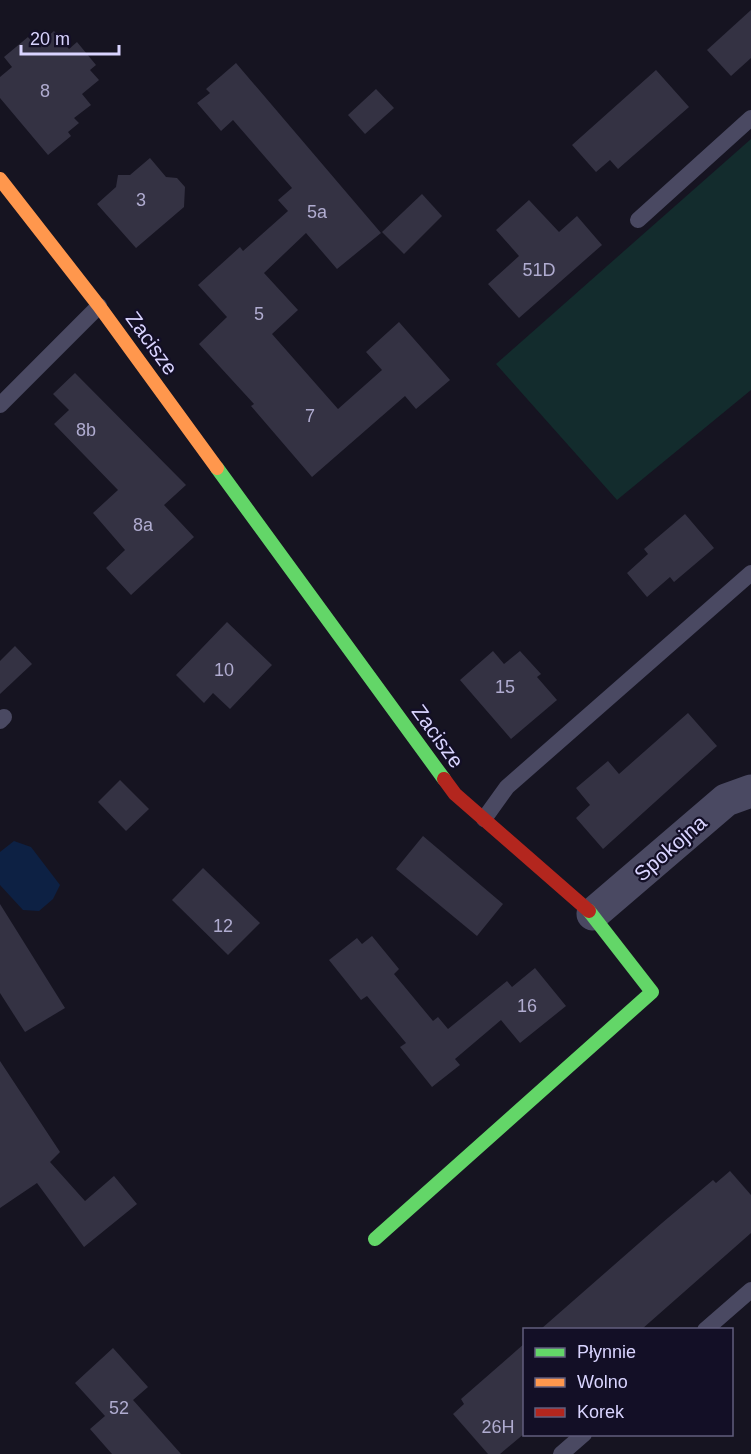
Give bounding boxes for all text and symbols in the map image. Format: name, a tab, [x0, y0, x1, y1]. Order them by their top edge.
scale bar	[21, 18, 118, 56]
text: 20 m	[30, 29, 70, 49]
house number: 8	[40, 81, 50, 101]
house number: 3	[136, 190, 146, 210]
house number: 5a	[307, 202, 328, 222]
house number: 51D	[522, 260, 556, 280]
house number: 5	[254, 304, 264, 324]
street label: Zacisze	[121, 307, 183, 379]
house number: 7	[305, 406, 315, 426]
house number: 8b	[76, 420, 96, 440]
house number: 8a	[133, 515, 154, 535]
house number: 10	[214, 660, 234, 680]
house number: 15	[495, 677, 515, 697]
street label: Zacisze	[407, 700, 469, 772]
street label: Spokojna	[629, 810, 711, 885]
house number: 12	[213, 916, 233, 936]
house number: 16	[517, 996, 537, 1016]
legend	[523, 1328, 733, 1436]
text: Płynnie	[577, 1342, 636, 1362]
text: Wolno	[577, 1372, 628, 1392]
house number: 52	[109, 1398, 129, 1418]
text: Korek	[577, 1402, 625, 1422]
house number: 26H	[481, 1417, 515, 1437]

